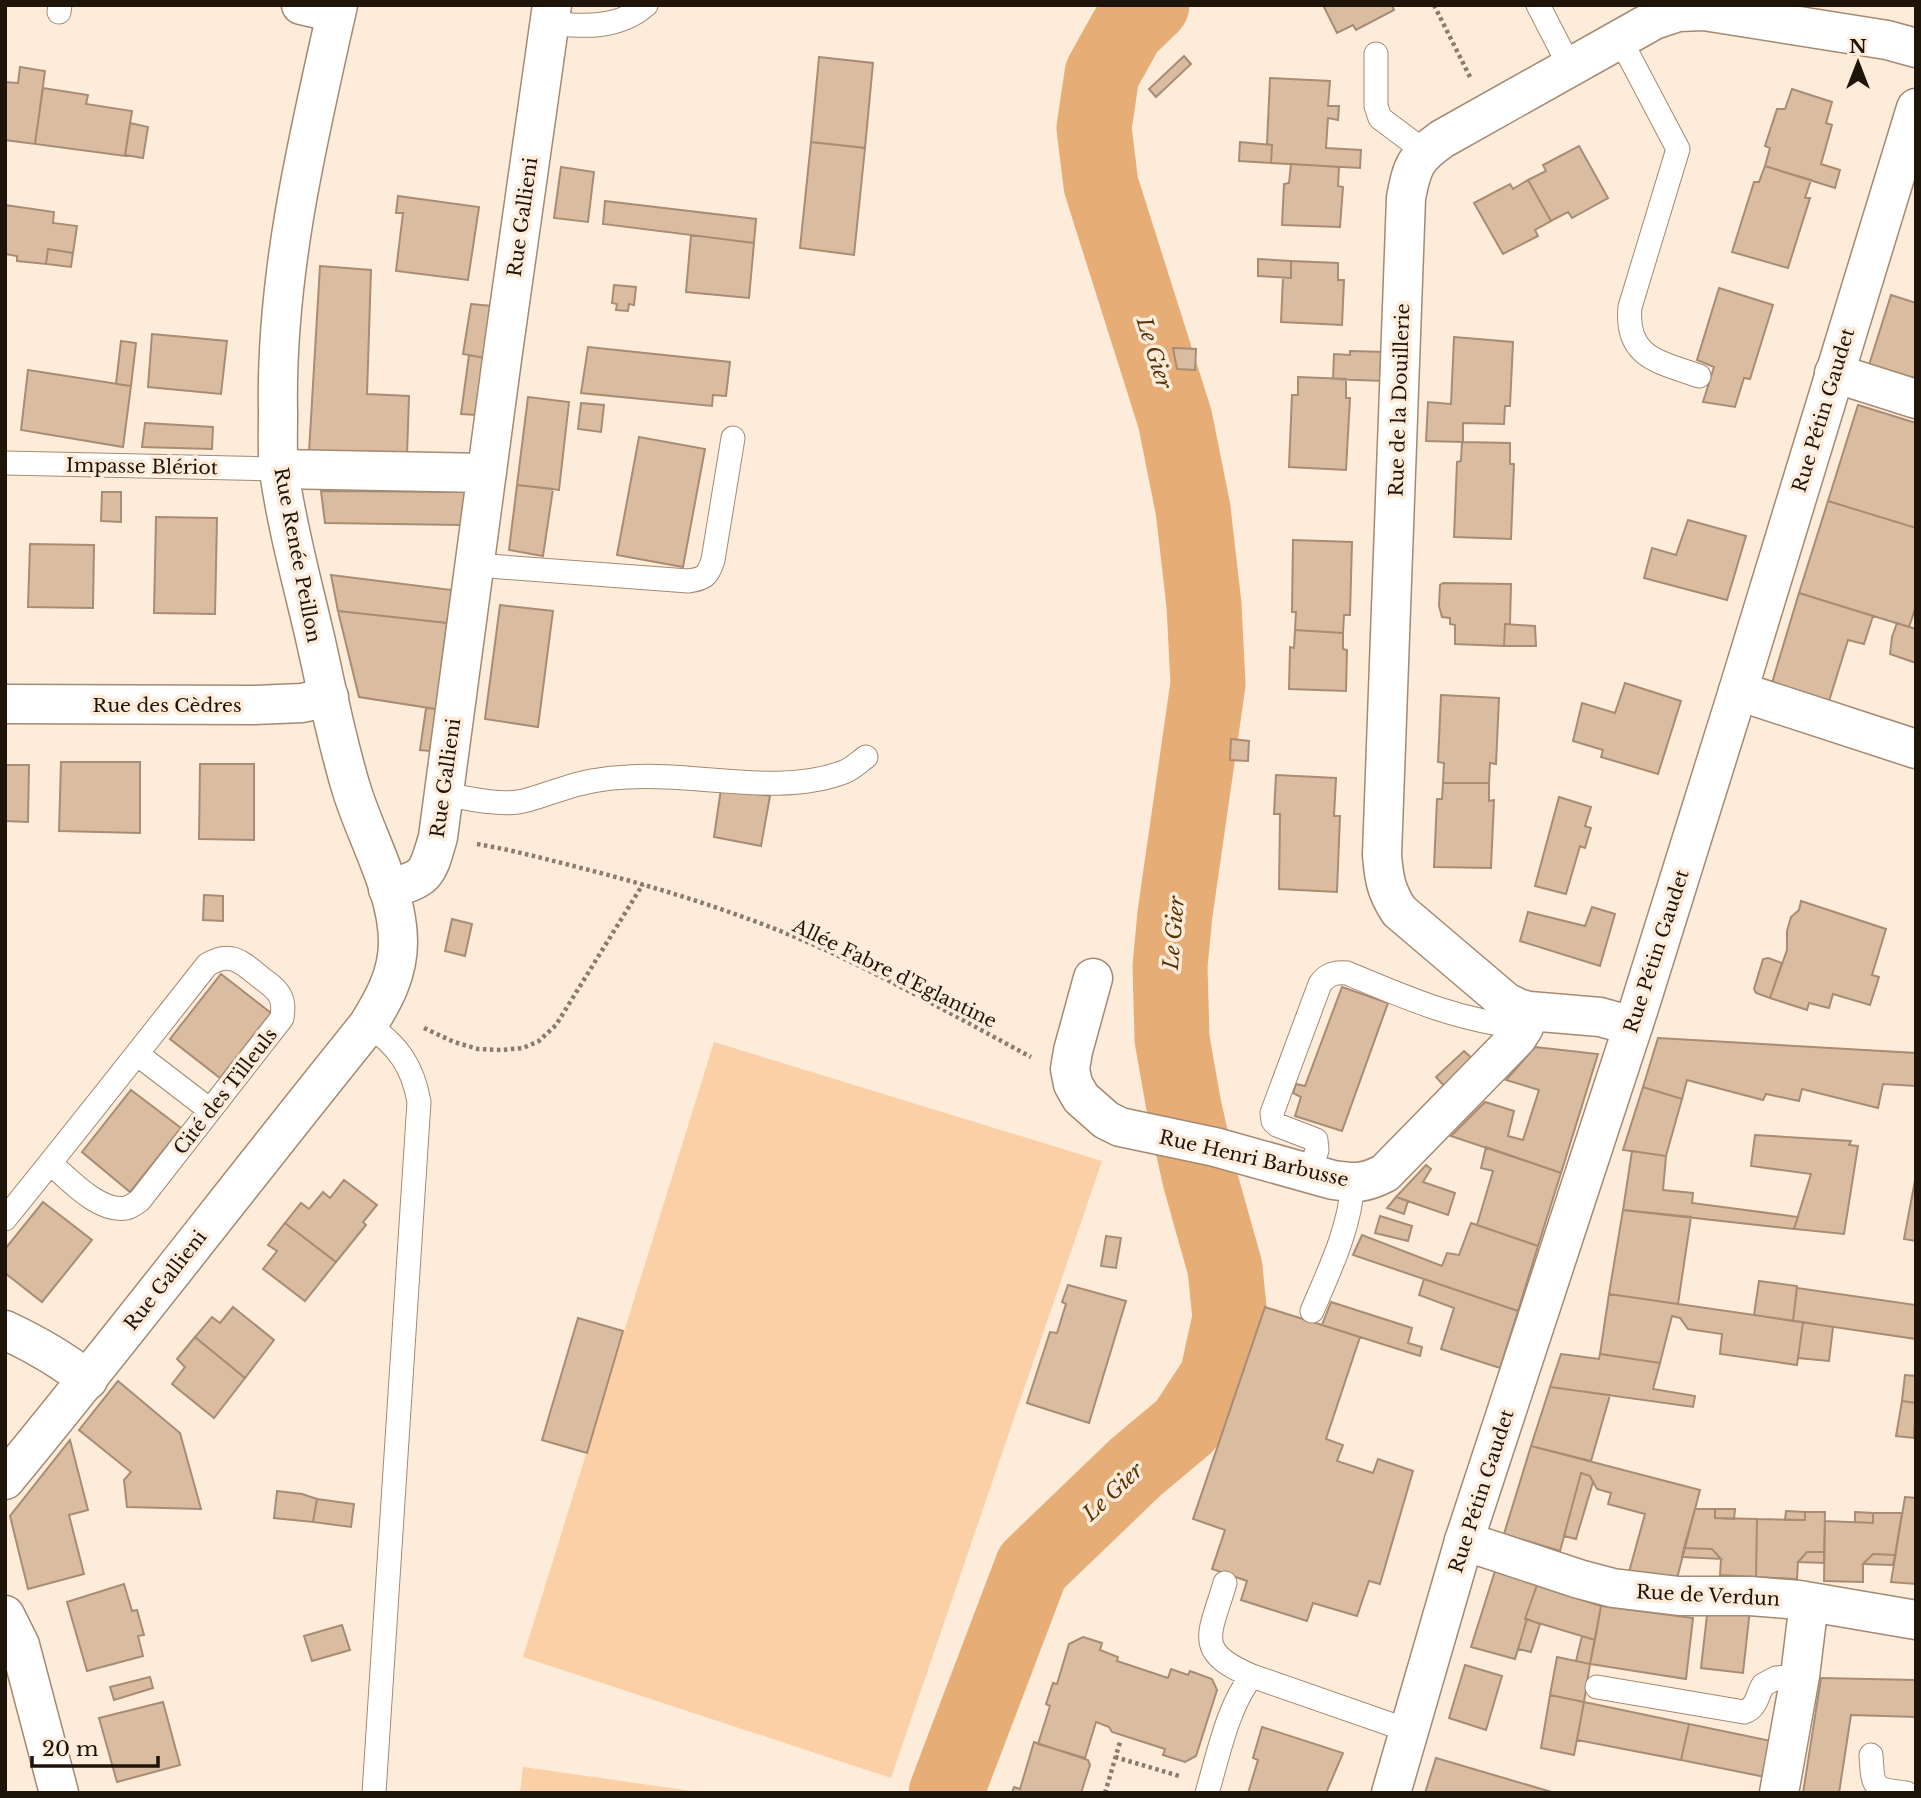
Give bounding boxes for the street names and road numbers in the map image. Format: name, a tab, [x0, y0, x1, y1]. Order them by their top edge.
street label: Rue Gallieni	[503, 155, 542, 278]
street label: Rue de la Douillerie	[1385, 303, 1414, 497]
street label: Rue Pétin Gaudet	[1788, 325, 1860, 495]
street label: Impasse Blériot	[66, 454, 219, 479]
street label: Rue Renée Peillon	[269, 466, 326, 645]
street label: Rue des Cèdres	[92, 694, 242, 717]
street label: Rue Gallieni	[426, 716, 465, 839]
street label: Rue Pétin Gaudet	[1619, 866, 1694, 1036]
street label: Allée Fabre d'Eglantine	[788, 914, 1000, 1033]
street label: Cité des Tilleuls	[169, 1023, 282, 1159]
street label: Rue Henri Barbusse	[1157, 1126, 1351, 1191]
street label: Rue Gallieni	[119, 1225, 212, 1335]
street label: Rue Pétin Gaudet	[1444, 1406, 1519, 1576]
street label: Rue de Verdun	[1635, 1580, 1781, 1611]

